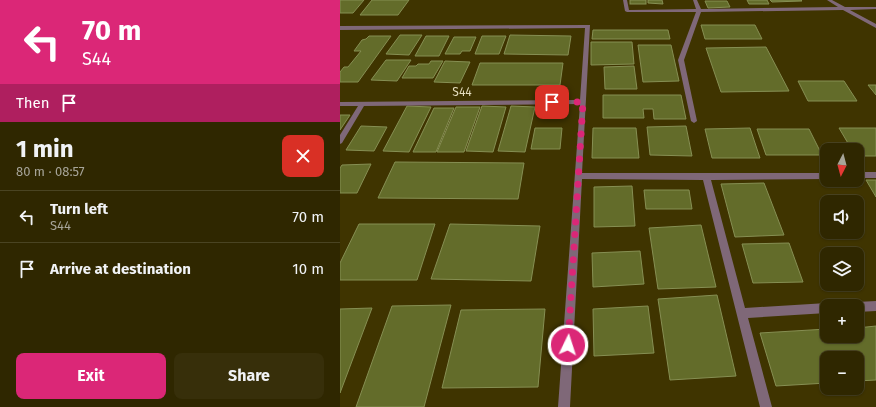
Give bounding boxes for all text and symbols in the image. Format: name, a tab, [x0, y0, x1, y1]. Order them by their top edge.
text: 70 m	[82, 14, 141, 47]
icon: left	[16, 16, 68, 68]
text: S44	[82, 48, 111, 70]
street label: S44	[452, 85, 472, 99]
pin	[535, 85, 569, 119]
icon: arrive	[541, 91, 563, 113]
icon: arrive	[58, 92, 80, 114]
text: Then	[16, 94, 50, 112]
text: 1 min	[16, 135, 74, 163]
button: close	[282, 135, 324, 177]
north arrow	[820, 143, 864, 187]
map controls	[820, 143, 864, 395]
text: 80 m · 08:57	[16, 164, 85, 179]
button: sound	[820, 195, 864, 239]
text: Turn left	[50, 200, 108, 218]
icon: left	[16, 206, 38, 228]
text: 70 m	[292, 208, 324, 226]
text: S44	[50, 218, 71, 233]
button: layers	[820, 247, 864, 291]
icon: arrive	[16, 258, 38, 280]
text: Arrive at destination	[50, 260, 191, 278]
text: 10 m	[292, 260, 324, 278]
button: +	[820, 299, 864, 343]
position arrow	[547, 324, 589, 366]
button: −	[820, 351, 864, 395]
button: Exit	[16, 353, 166, 399]
button: Share	[174, 353, 324, 399]

